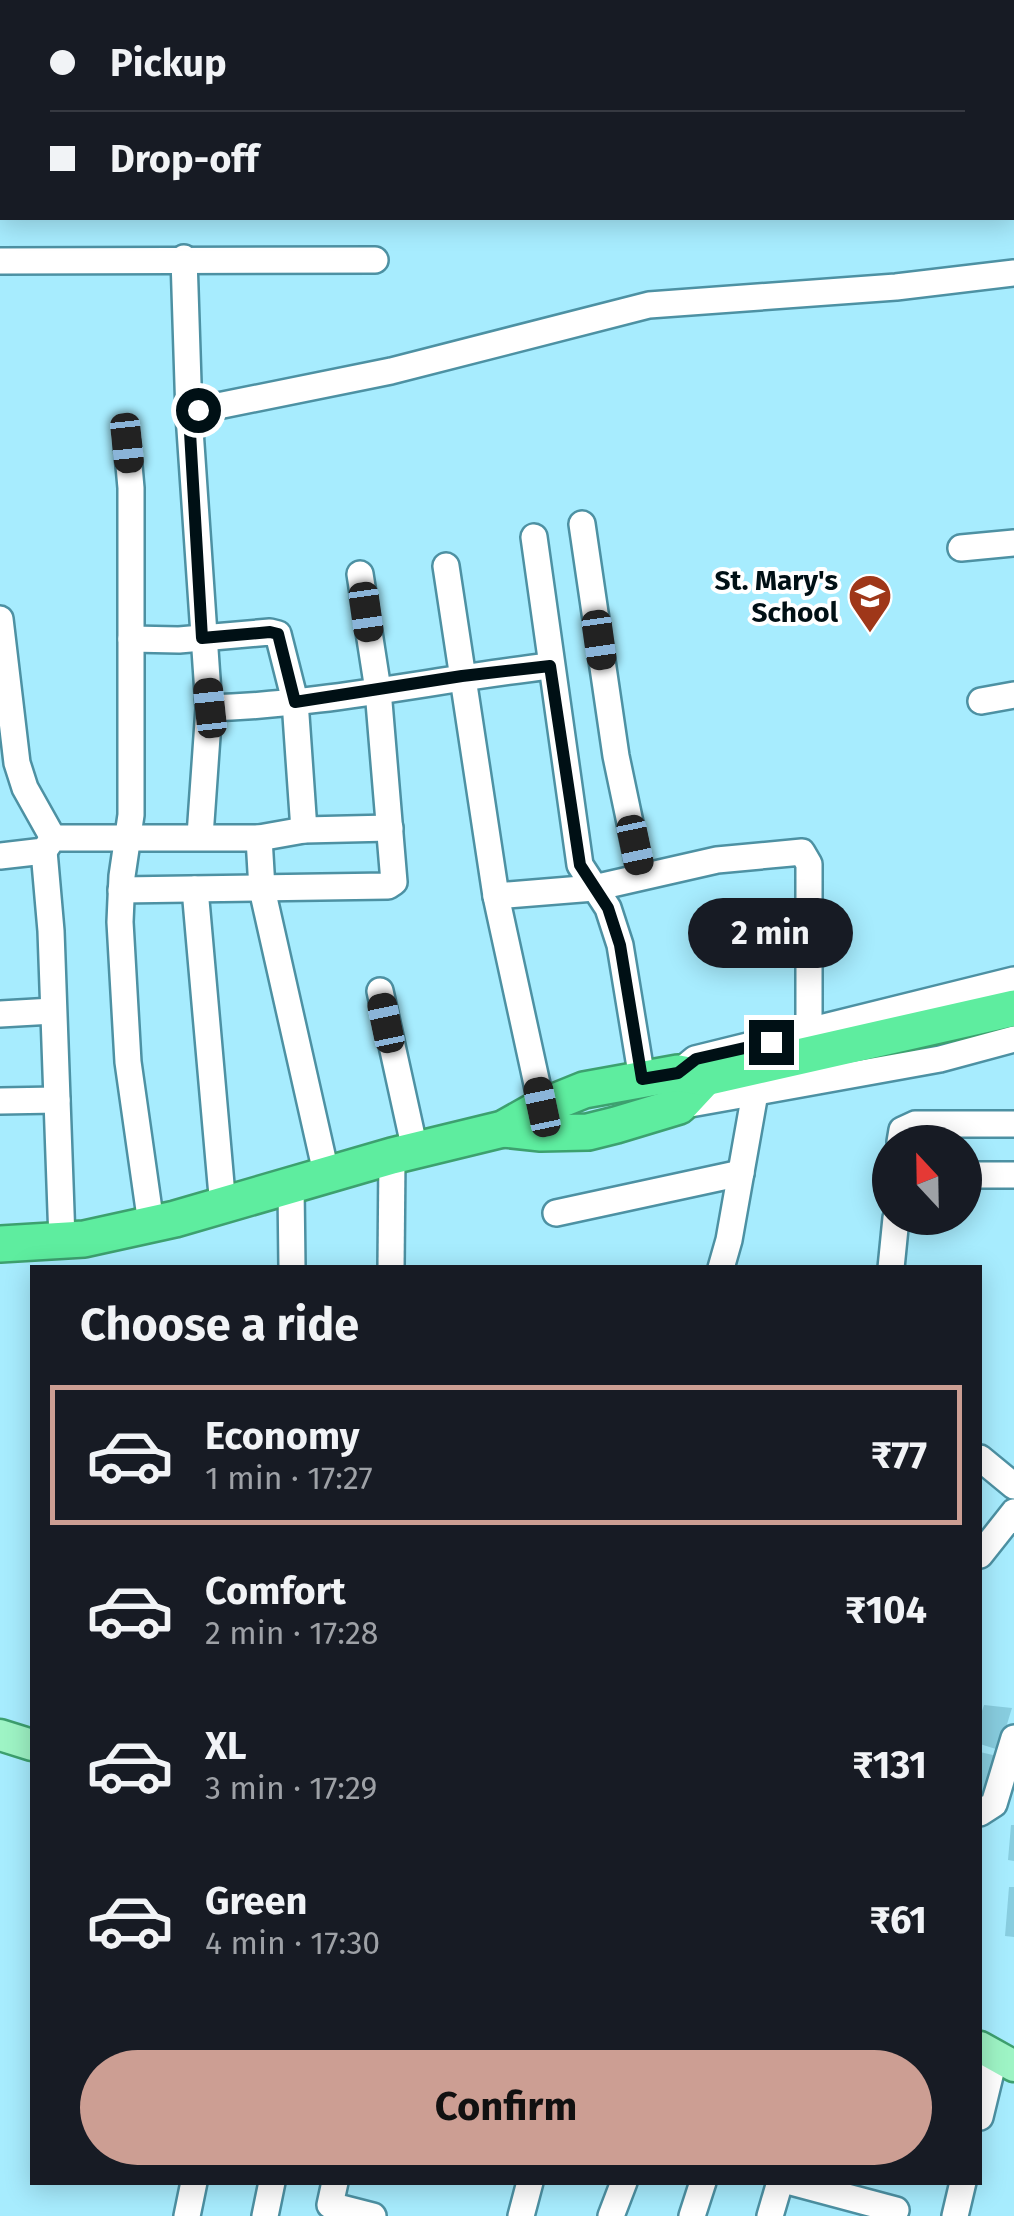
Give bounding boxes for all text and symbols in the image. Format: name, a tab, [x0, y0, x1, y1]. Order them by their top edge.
text: Pickup	[110, 40, 227, 86]
text: Drop-off	[110, 136, 258, 182]
route start	[176, 388, 221, 433]
car	[109, 412, 145, 474]
place label: St. Mary's School	[715, 564, 839, 629]
school or university icon: St. Mary's School	[847, 573, 893, 634]
car	[347, 580, 385, 644]
car	[580, 608, 618, 672]
car	[192, 677, 228, 739]
car	[614, 813, 656, 877]
callout: 2 min	[688, 897, 854, 967]
text: 2 min	[731, 914, 810, 952]
car	[365, 991, 407, 1055]
route end	[749, 1020, 794, 1065]
car	[521, 1075, 563, 1139]
north arrow	[872, 1125, 982, 1235]
map controls	[872, 1125, 982, 1235]
text: Choose a ride	[80, 1298, 359, 1352]
icon: car	[85, 1410, 175, 1500]
text: Economy	[205, 1413, 360, 1459]
text: ₹77	[871, 1432, 927, 1478]
text: 1 min · 17:27	[205, 1459, 373, 1497]
icon: car	[85, 1565, 175, 1655]
text: Comfort	[205, 1568, 346, 1614]
text: ₹104	[845, 1587, 927, 1633]
text: 2 min · 17:28	[205, 1614, 378, 1652]
icon: car	[85, 1720, 175, 1810]
text: XL	[205, 1723, 247, 1769]
text: ₹131	[852, 1742, 927, 1788]
text: 3 min · 17:29	[205, 1769, 377, 1807]
icon: car	[85, 1875, 175, 1965]
text: Green	[205, 1878, 308, 1924]
text: ₹61	[869, 1897, 927, 1943]
text: 4 min · 17:30	[205, 1924, 380, 1962]
button: Confirm	[80, 2050, 932, 2165]

